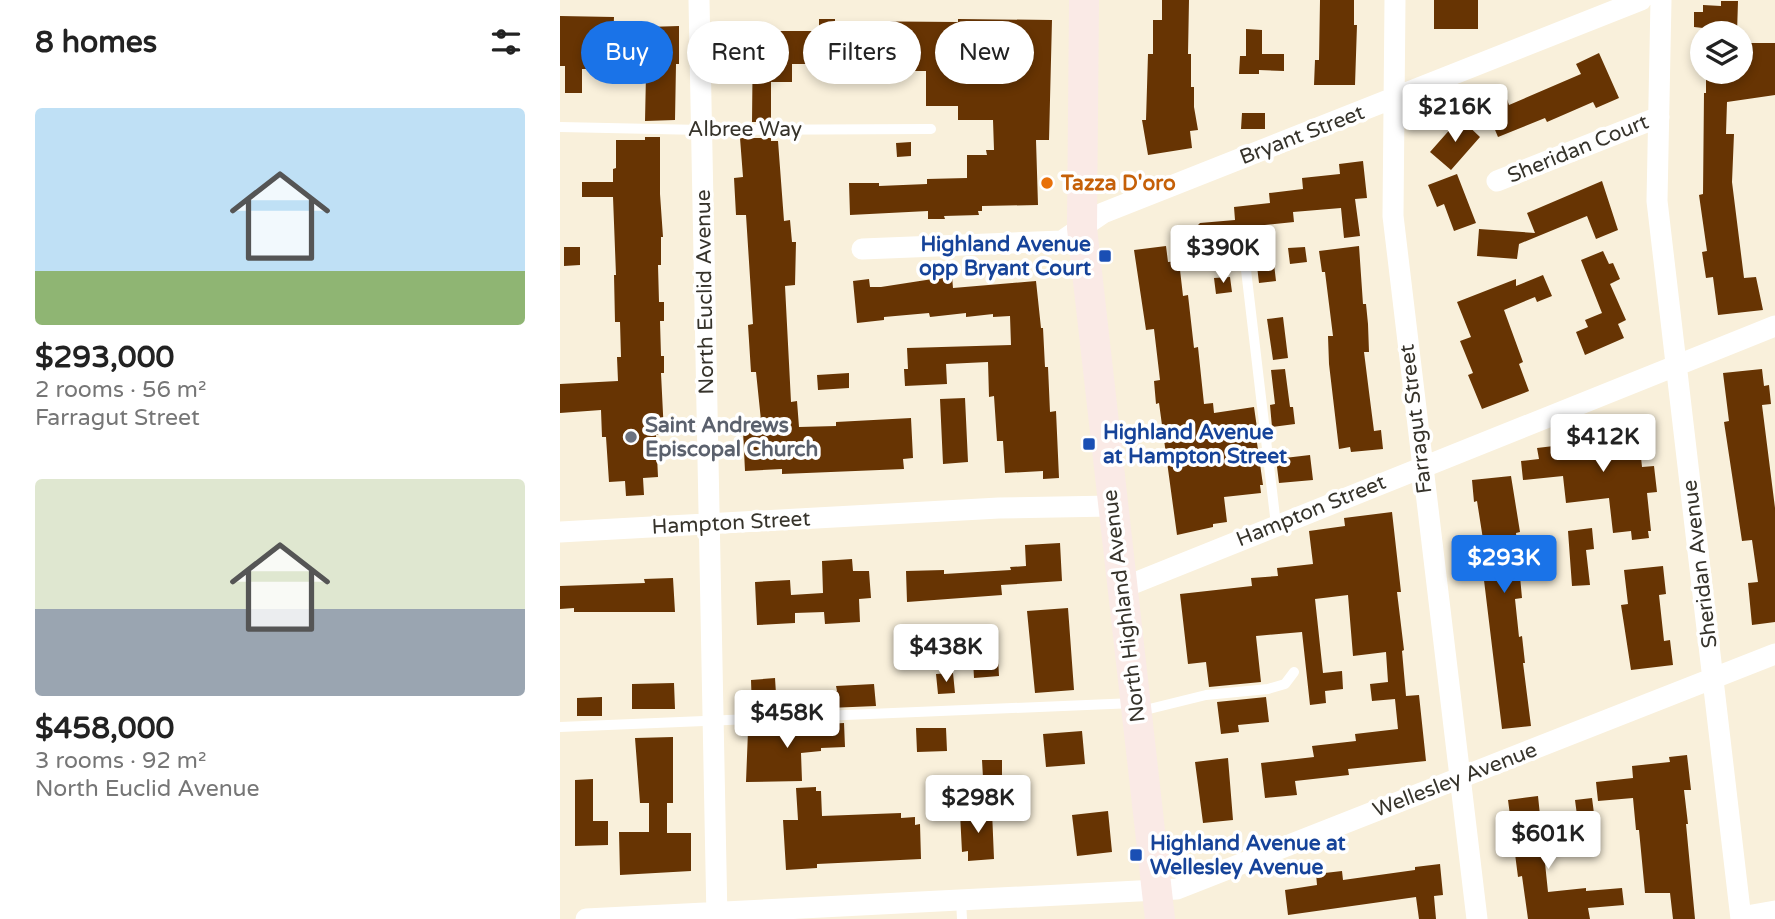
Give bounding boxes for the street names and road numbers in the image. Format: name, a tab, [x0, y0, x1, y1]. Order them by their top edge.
street label: Bryant Street	[1236, 100, 1368, 170]
street label: Sheridan Court	[1504, 109, 1652, 189]
street label: Albree Way	[688, 117, 802, 142]
street label: North Euclid Avenue	[691, 189, 719, 395]
street label: Farragut Street	[1394, 343, 1438, 495]
street label: Hampton Street	[1233, 470, 1389, 552]
street label: Sheridan Avenue	[1677, 478, 1723, 649]
street label: North Highland Avenue	[1097, 488, 1151, 724]
street label: Hampton Street	[651, 506, 811, 540]
street label: Wellesley Avenue	[1370, 737, 1541, 823]

